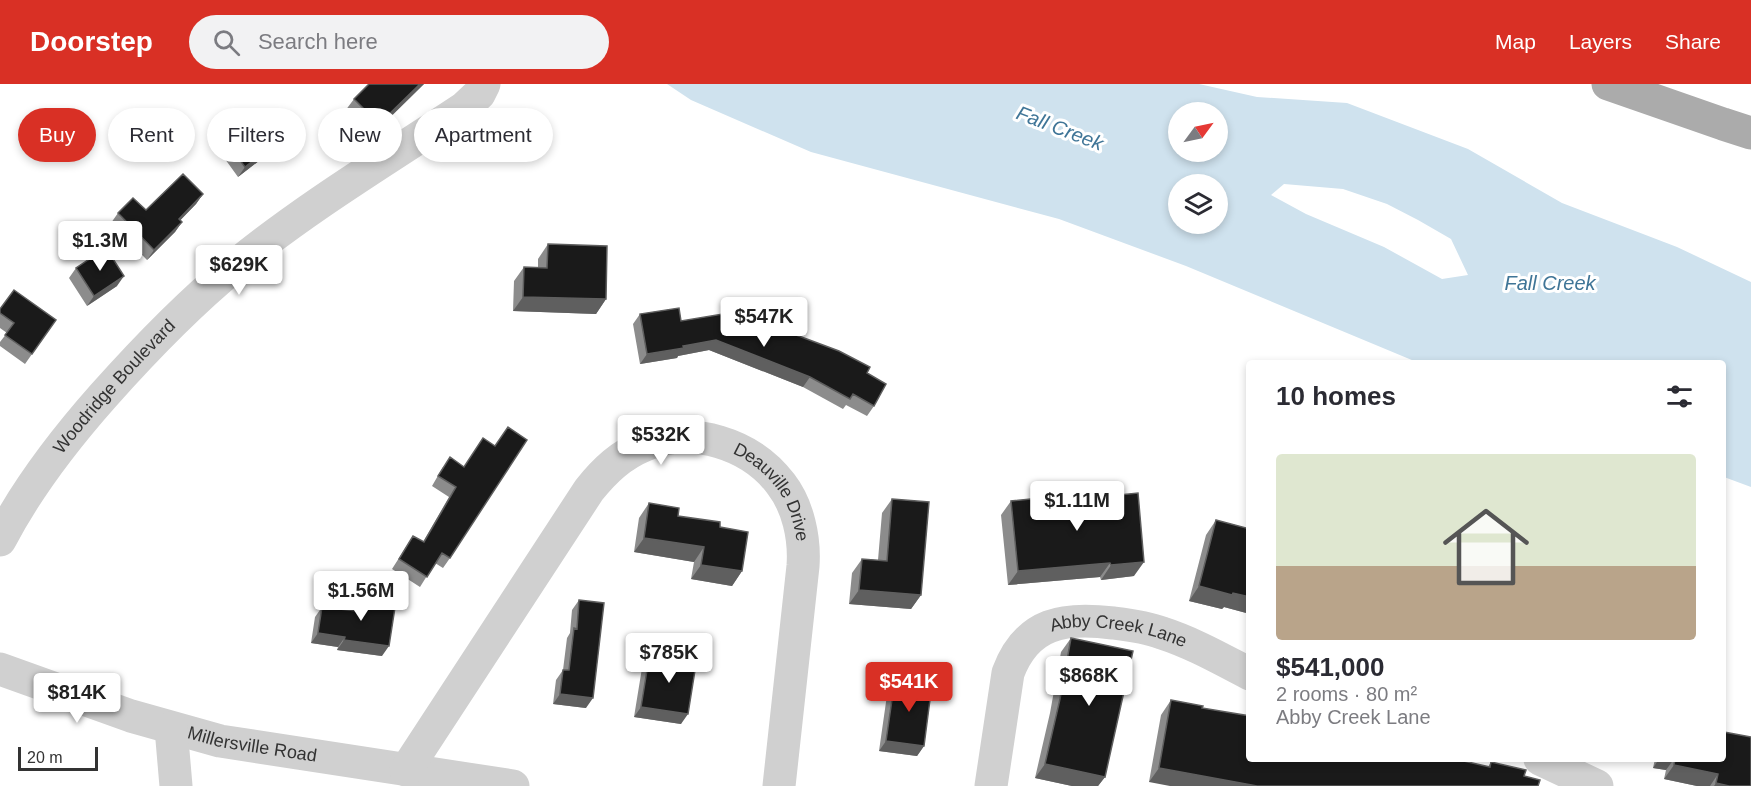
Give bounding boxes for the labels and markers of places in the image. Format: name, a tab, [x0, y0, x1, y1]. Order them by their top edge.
pin: $1.3M	[58, 221, 142, 272]
pin: $629K	[197, 245, 281, 296]
pin: $547K	[722, 297, 806, 348]
pin: $532K	[619, 415, 703, 466]
pin: $1.11M	[1028, 481, 1126, 532]
pin: $1.56M	[312, 571, 410, 622]
pin: $785K	[627, 633, 711, 684]
pin: $868K	[1047, 656, 1131, 707]
pin: $541K	[867, 662, 951, 713]
pin: $814K	[35, 673, 119, 724]

